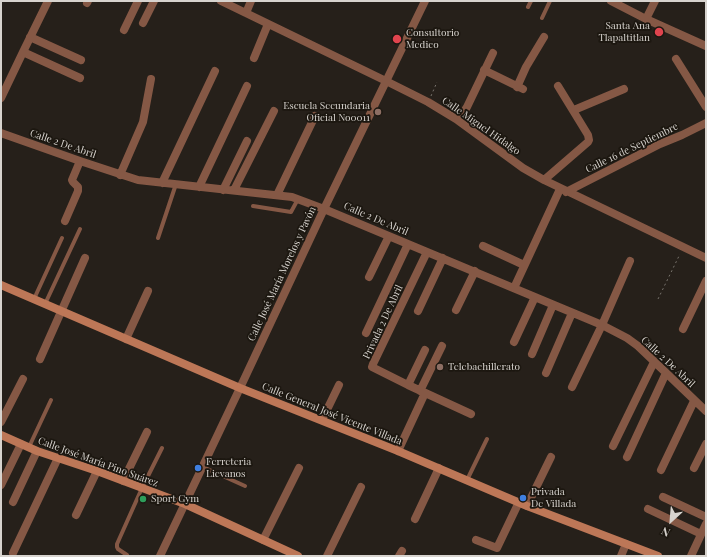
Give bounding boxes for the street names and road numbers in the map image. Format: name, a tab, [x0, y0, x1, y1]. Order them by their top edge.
street label: Calle Miguel Hidalgo	[439, 94, 523, 158]
street label: Calle 16 de Septiembre	[584, 120, 680, 176]
street label: Calle 2 De Abril	[28, 127, 98, 161]
street label: Calle 2 De Abril	[342, 200, 410, 238]
street label: Calle José María Morelos y Pavón	[245, 205, 319, 343]
street label: Privada 2 De Abril	[361, 283, 405, 361]
street label: Calle 2 De Abril	[639, 334, 697, 390]
street label: Calle General José Vicente Villada	[260, 380, 404, 448]
street label: Calle José María Pino Suárez	[36, 435, 160, 489]

